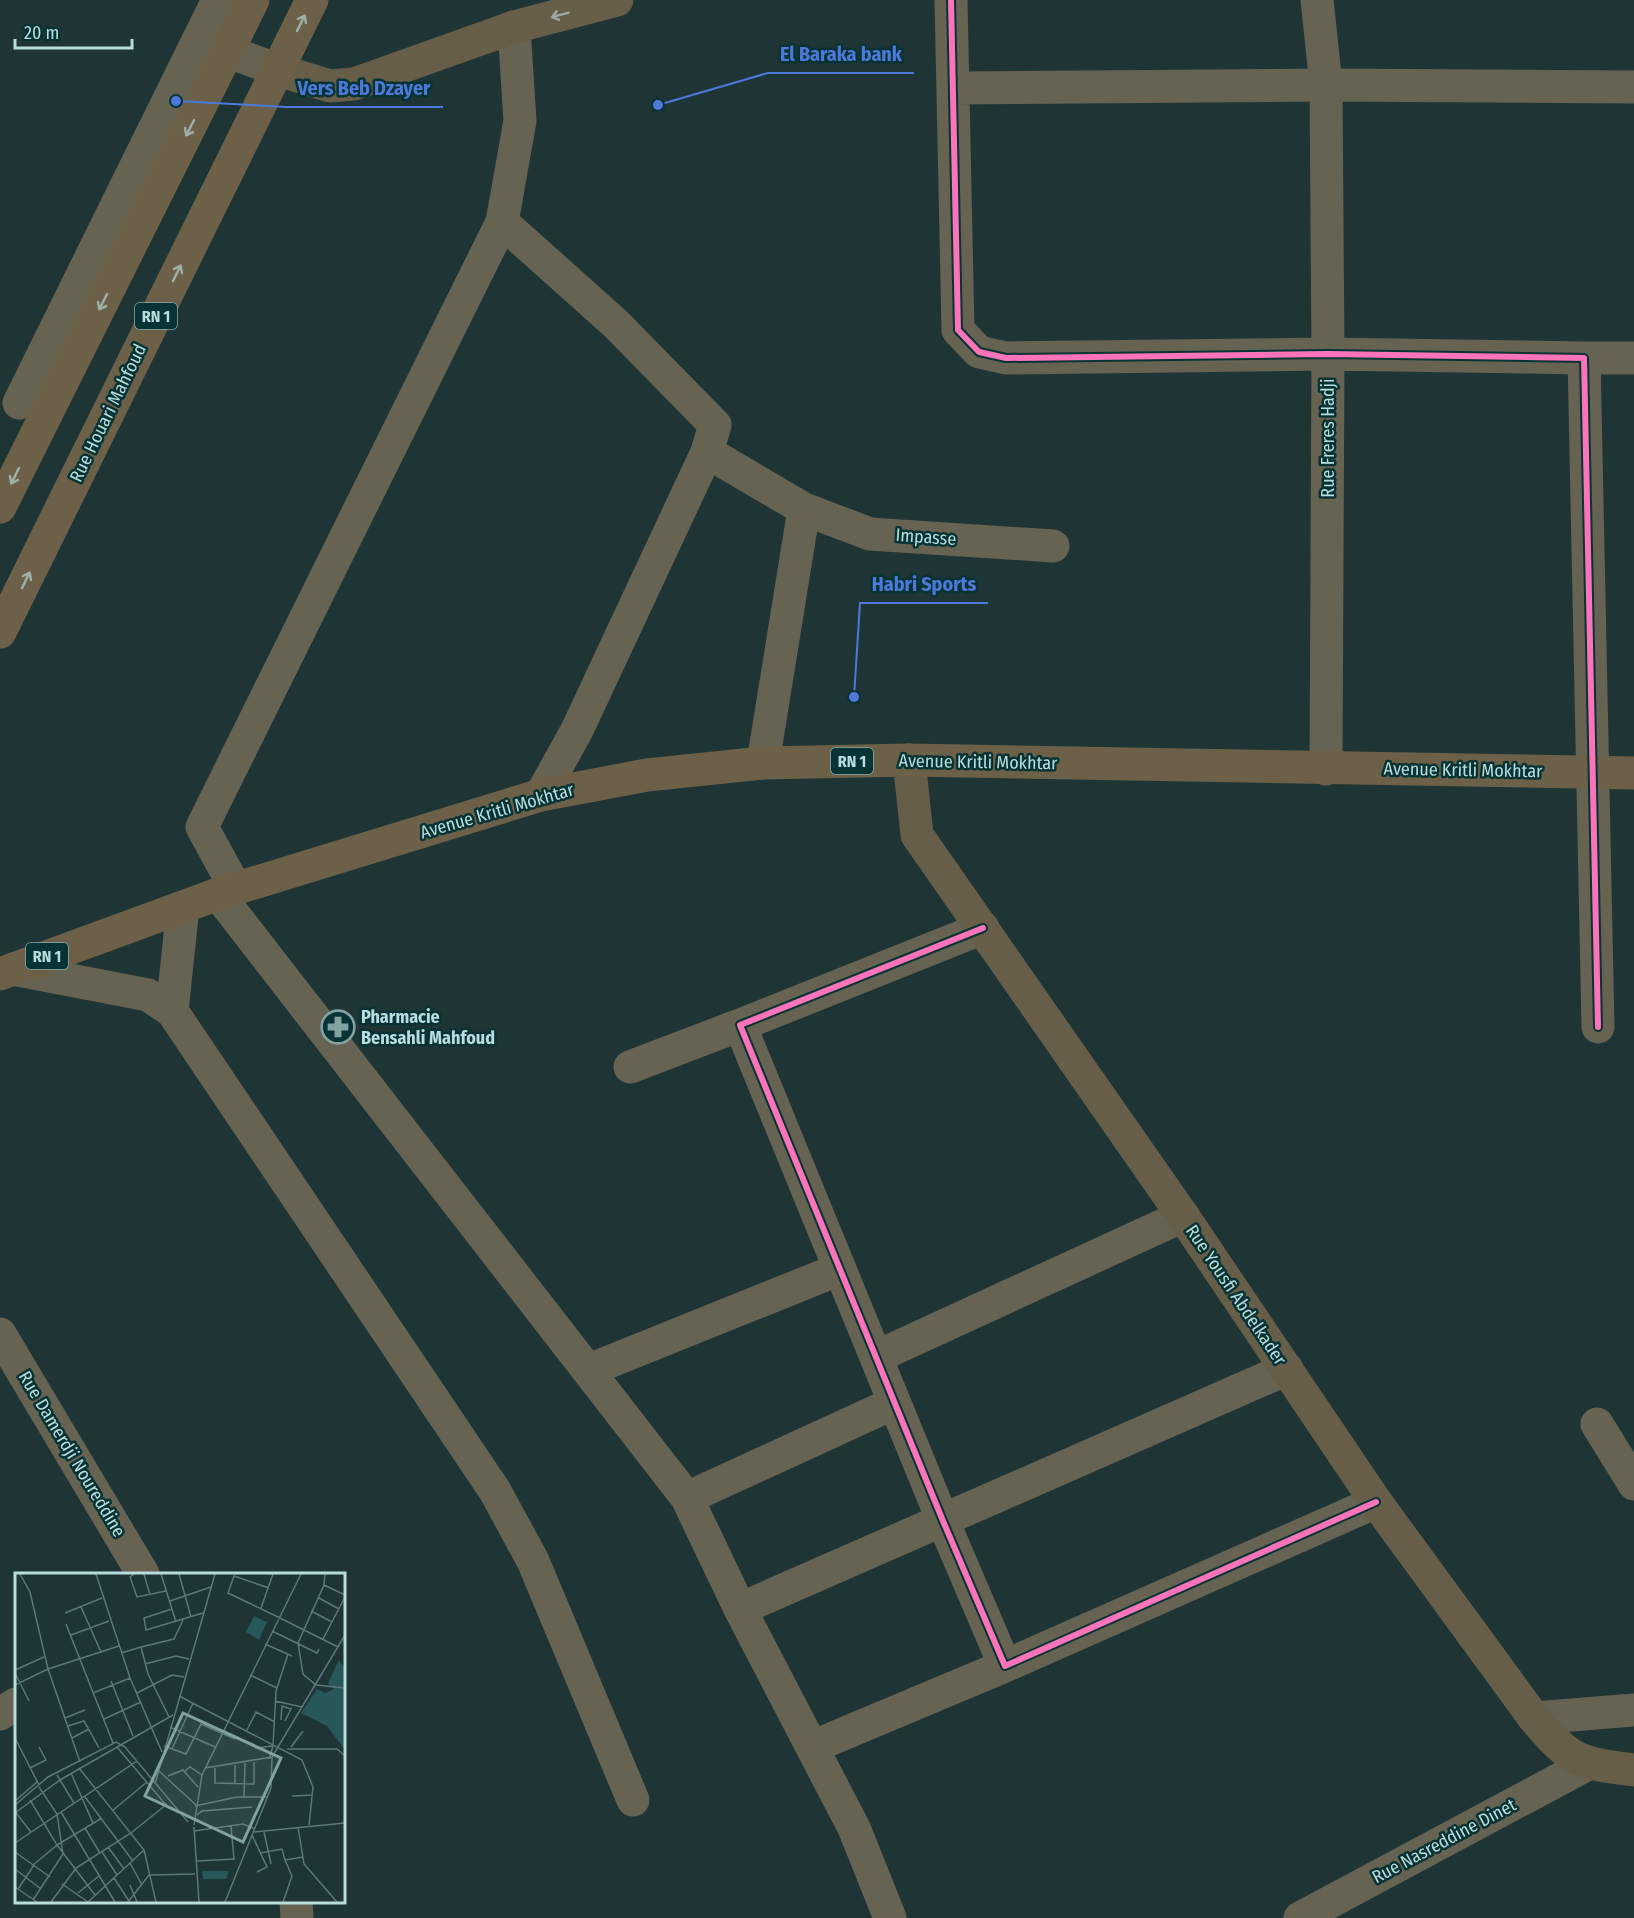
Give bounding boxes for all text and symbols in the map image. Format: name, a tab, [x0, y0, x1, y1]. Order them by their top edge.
one-way arrow	[551, 10, 570, 21]
scale bar	[15, 12, 132, 50]
one-way arrow	[295, 14, 307, 32]
text: 20 m	[24, 22, 59, 44]
callout: El Baraka bank	[768, 35, 914, 73]
text: El Baraka bank	[780, 42, 903, 66]
callout: Vers Beb Dzayer	[286, 69, 443, 107]
text: Vers Beb Dzayer	[297, 76, 431, 100]
one-way arrow	[184, 119, 196, 137]
one-way arrow	[172, 264, 184, 282]
one-way arrow	[96, 293, 108, 311]
road number: RN 1	[135, 303, 177, 329]
street label: Rue Houari Mahfoud	[65, 340, 151, 486]
street label: Rue Freres Hadji	[1317, 378, 1339, 498]
one-way arrow	[9, 467, 21, 485]
street label: Impasse	[895, 524, 957, 550]
callout: Habri Sports	[860, 565, 988, 603]
one-way arrow	[21, 571, 32, 589]
text: Habri Sports	[872, 572, 977, 596]
road number: RN 1	[831, 748, 873, 774]
street label: Avenue Kritli Mokhtar	[898, 750, 1058, 774]
street label: Avenue Kritli Mokhtar	[1383, 758, 1543, 782]
street label: Avenue Kritli Mokhtar	[418, 778, 577, 843]
road number: RN 1	[26, 943, 68, 969]
place label: Pharmacie Bensahli Mahfoud	[361, 1006, 495, 1049]
pharmacy icon: Pharmacie Bensahli Mahfoud	[320, 1009, 356, 1045]
street label: Rue Yousfi Abdelkader	[1181, 1221, 1292, 1370]
street label: Rue Damerdji Noureddine	[14, 1367, 130, 1541]
inset map	[15, 1573, 345, 1903]
street label: Rue Nasreddine Dinet	[1368, 1794, 1520, 1888]

